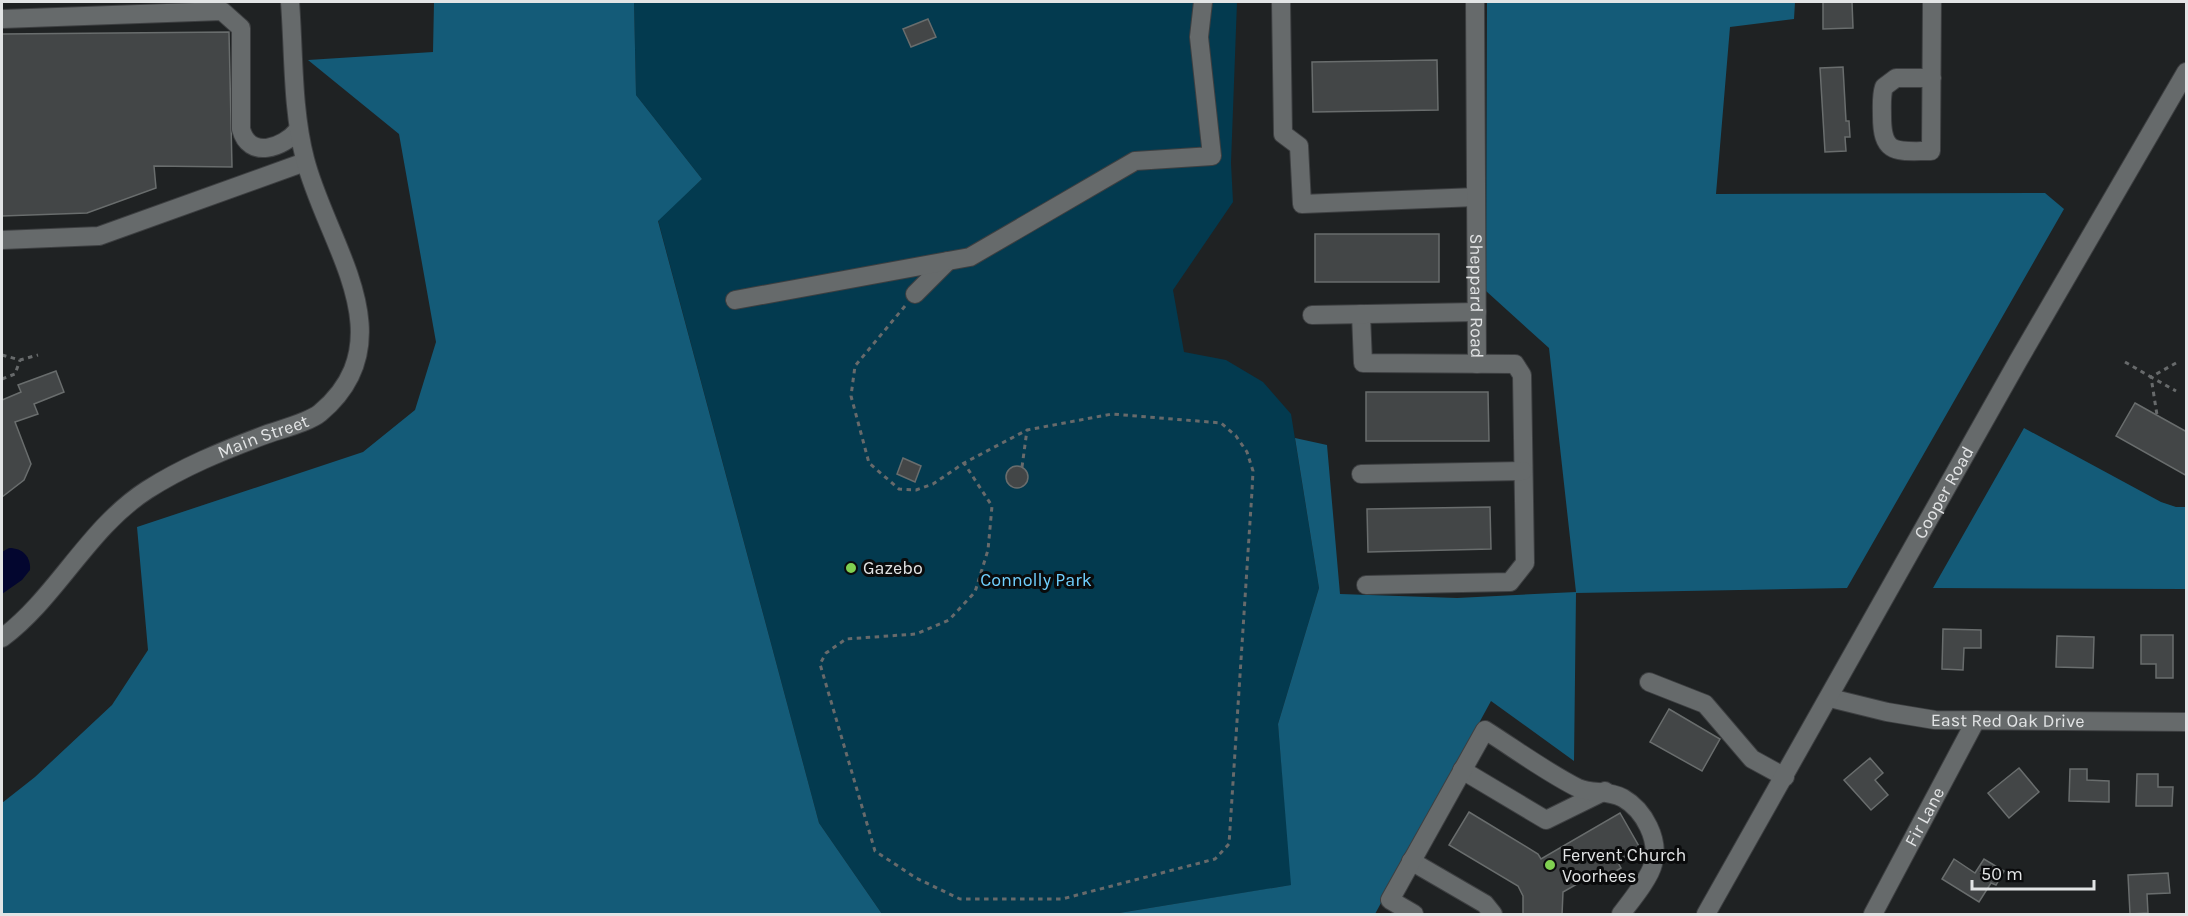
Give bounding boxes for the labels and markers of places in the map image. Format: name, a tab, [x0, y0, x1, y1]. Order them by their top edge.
place label: Gazebo	[863, 557, 923, 579]
marker: Gazebo	[844, 561, 858, 575]
place label: Fervent Church Voorhees	[1562, 844, 1686, 887]
marker: Fervent Church Voorhees	[1543, 858, 1557, 872]

